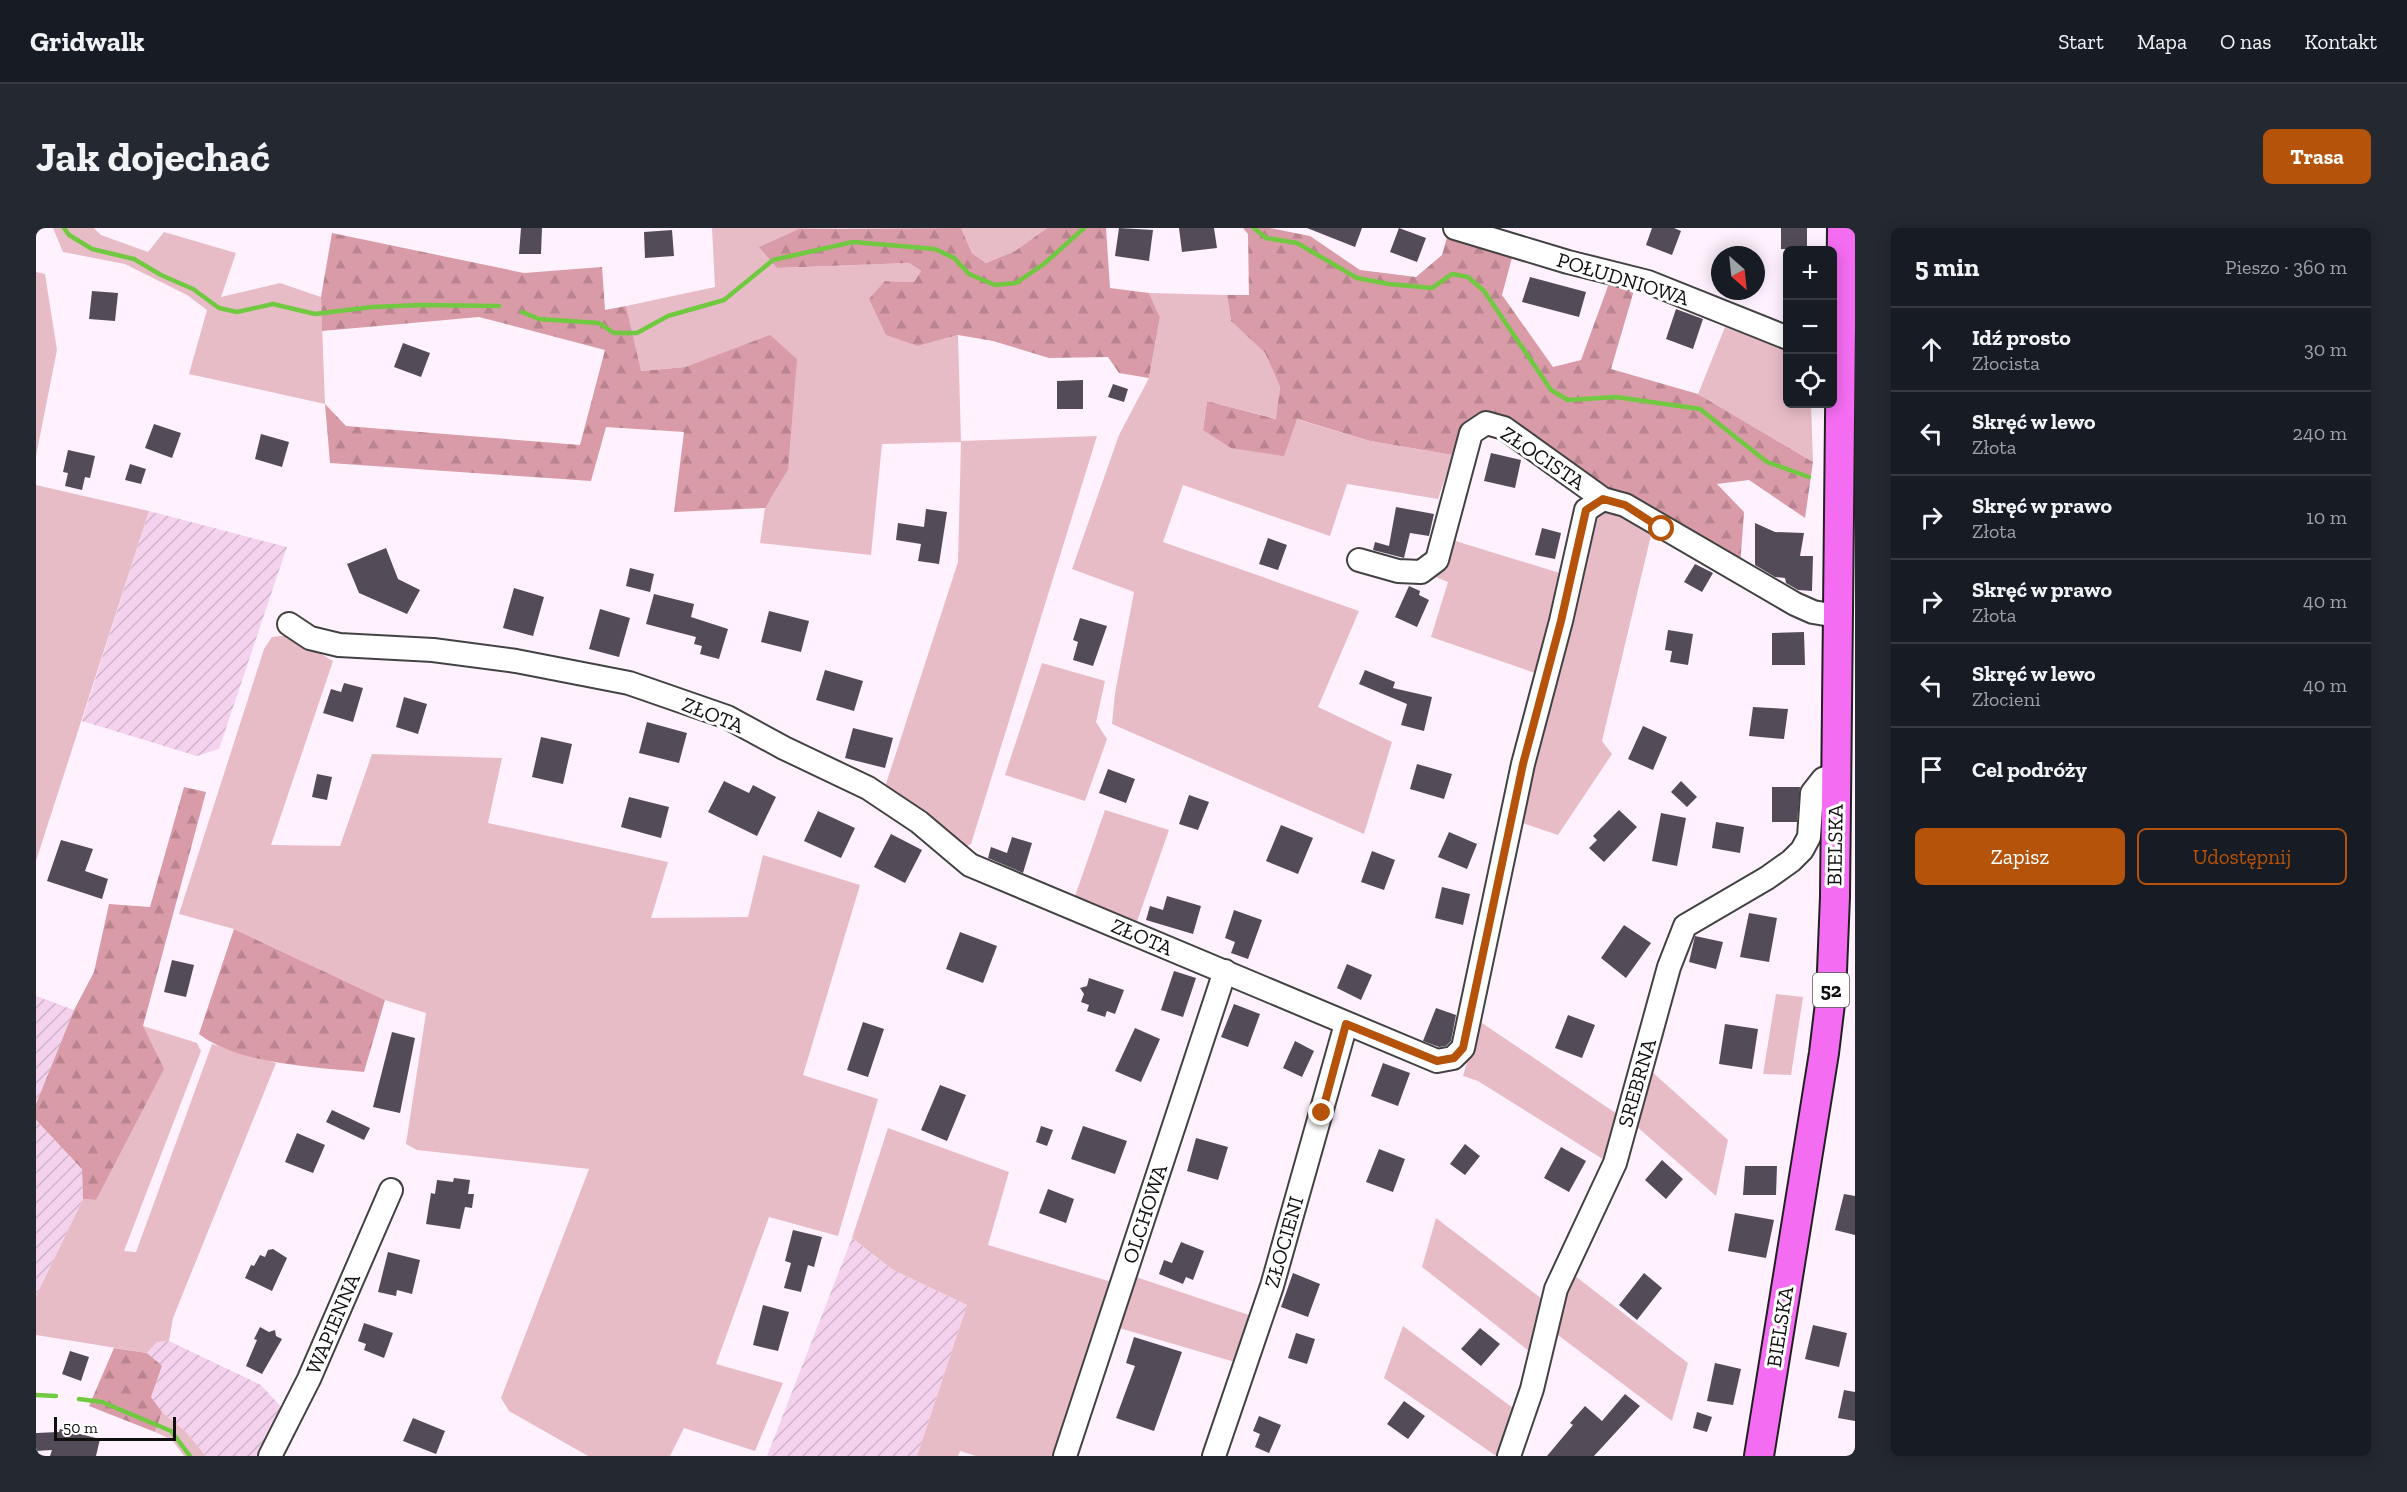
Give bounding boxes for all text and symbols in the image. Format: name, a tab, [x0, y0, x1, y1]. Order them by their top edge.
text: Gridwalk	[30, 25, 144, 58]
text: Start	[2058, 29, 2104, 54]
text: Mapa	[2137, 29, 2187, 54]
text: O nas	[2220, 29, 2271, 54]
text: Kontakt	[2304, 29, 2377, 54]
button: Trasa	[2263, 129, 2371, 184]
text: Jak dojechać	[36, 131, 270, 182]
north arrow	[1711, 246, 1765, 300]
map controls	[1783, 246, 1837, 408]
button: +	[1783, 246, 1837, 300]
street label: POŁUDNIOWA	[1554, 247, 1693, 311]
text: 5 min	[1915, 251, 1979, 283]
text: Pieszo · 360 m	[2225, 255, 2347, 279]
button: −	[1783, 300, 1837, 354]
text: Idź prosto	[1972, 324, 2071, 351]
icon: ahead	[1915, 333, 1948, 366]
text: 30 m	[2304, 337, 2347, 361]
text: Złocista	[1972, 351, 2040, 375]
button: locate	[1783, 354, 1837, 408]
text: Skręć w lewo	[1972, 408, 2096, 435]
icon: left	[1915, 417, 1948, 450]
street label: ZŁOCISTA	[1497, 420, 1590, 495]
text: 240 m	[2293, 421, 2347, 445]
text: Złota	[1972, 435, 2016, 459]
text: Skręć w prawo	[1972, 492, 2112, 519]
icon: right	[1915, 501, 1948, 534]
text: 10 m	[2306, 505, 2347, 529]
route start	[1648, 515, 1674, 541]
text: Złota	[1972, 519, 2016, 543]
text: Skręć w prawo	[1972, 576, 2112, 603]
icon: right	[1915, 585, 1948, 618]
text: 40 m	[2303, 589, 2347, 613]
text: Złota	[1972, 603, 2016, 627]
text: Skręć w lewo	[1972, 660, 2096, 687]
icon: left	[1915, 669, 1948, 702]
text: 40 m	[2303, 673, 2347, 697]
text: Złocieni	[1972, 687, 2041, 711]
street label: ZŁOTA	[679, 691, 748, 738]
icon: arrive	[1915, 753, 1948, 786]
text: Cel podróży	[1972, 756, 2087, 783]
street label: BIELSKA	[1821, 804, 1848, 886]
button: Zapisz	[1915, 828, 2125, 885]
button: Udostępnij	[2137, 828, 2347, 885]
street label: ZŁOTA	[1108, 912, 1177, 961]
road number: 52	[1813, 973, 1849, 1007]
street label: SREBRNA	[1612, 1035, 1661, 1130]
route end	[1308, 1099, 1334, 1125]
street label: OLCHOWA	[1117, 1161, 1172, 1266]
street label: ZŁOCIENI	[1259, 1193, 1308, 1290]
street label: WAPIENNA	[300, 1269, 365, 1378]
street label: BIELSKA	[1761, 1284, 1798, 1369]
scale bar	[54, 1414, 176, 1442]
text: 50 m	[63, 1418, 98, 1437]

